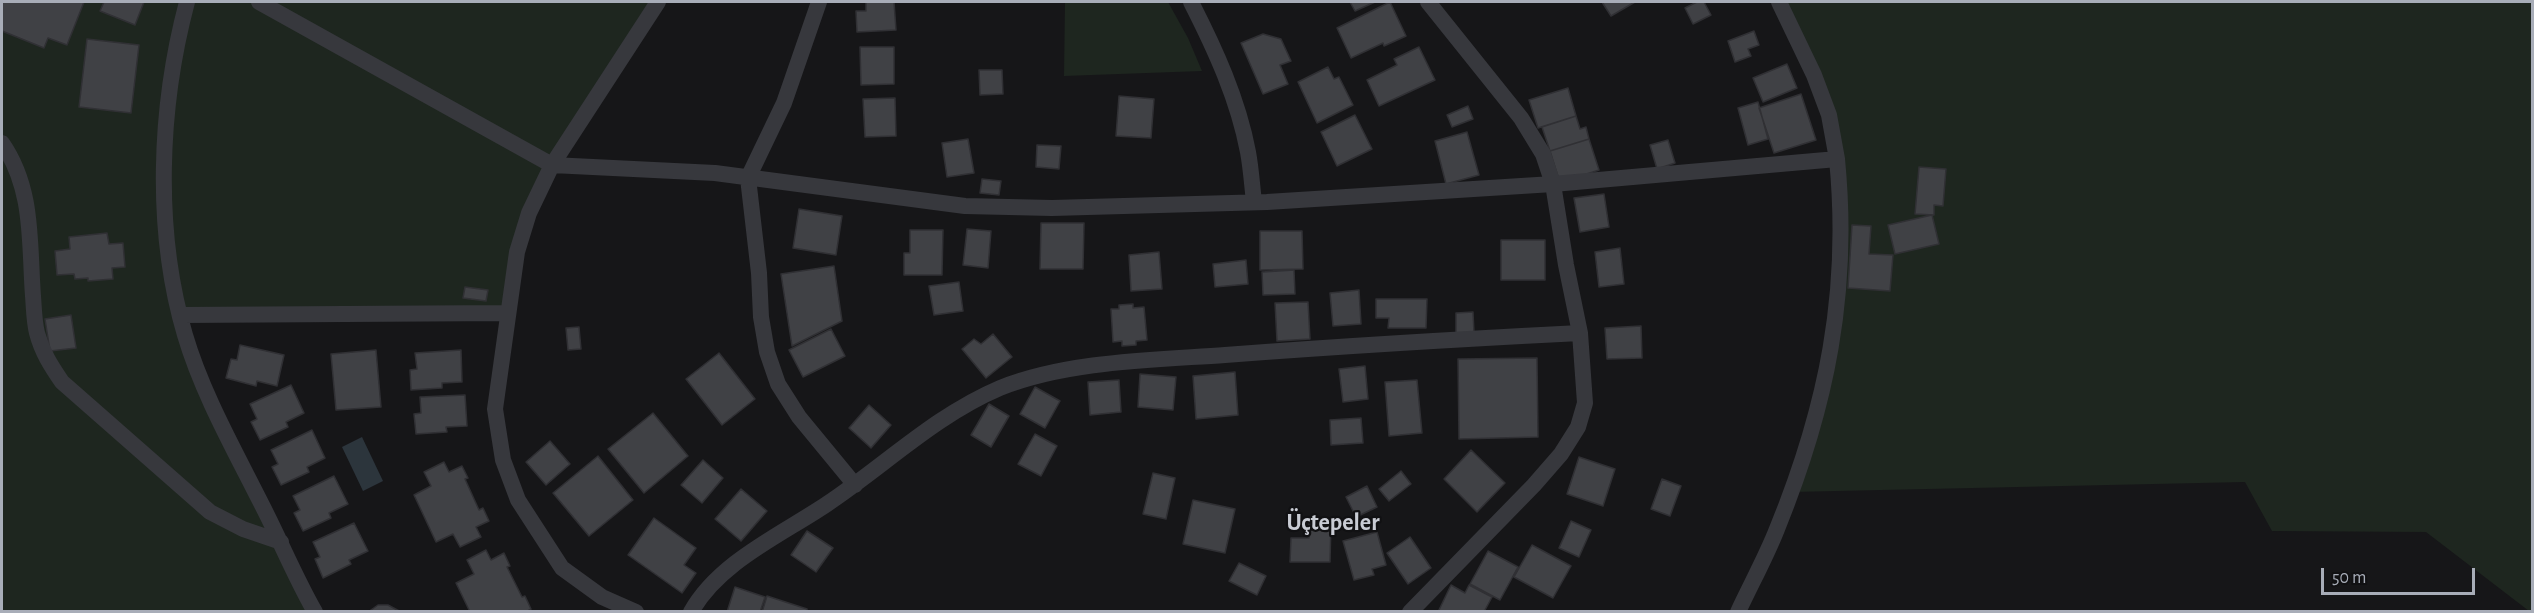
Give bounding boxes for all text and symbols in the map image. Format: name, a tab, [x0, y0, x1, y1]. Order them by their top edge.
district label: Üçtepeler	[1287, 509, 1379, 537]
scale bar	[2324, 556, 2478, 594]
text: 50 m	[2332, 569, 2366, 587]

